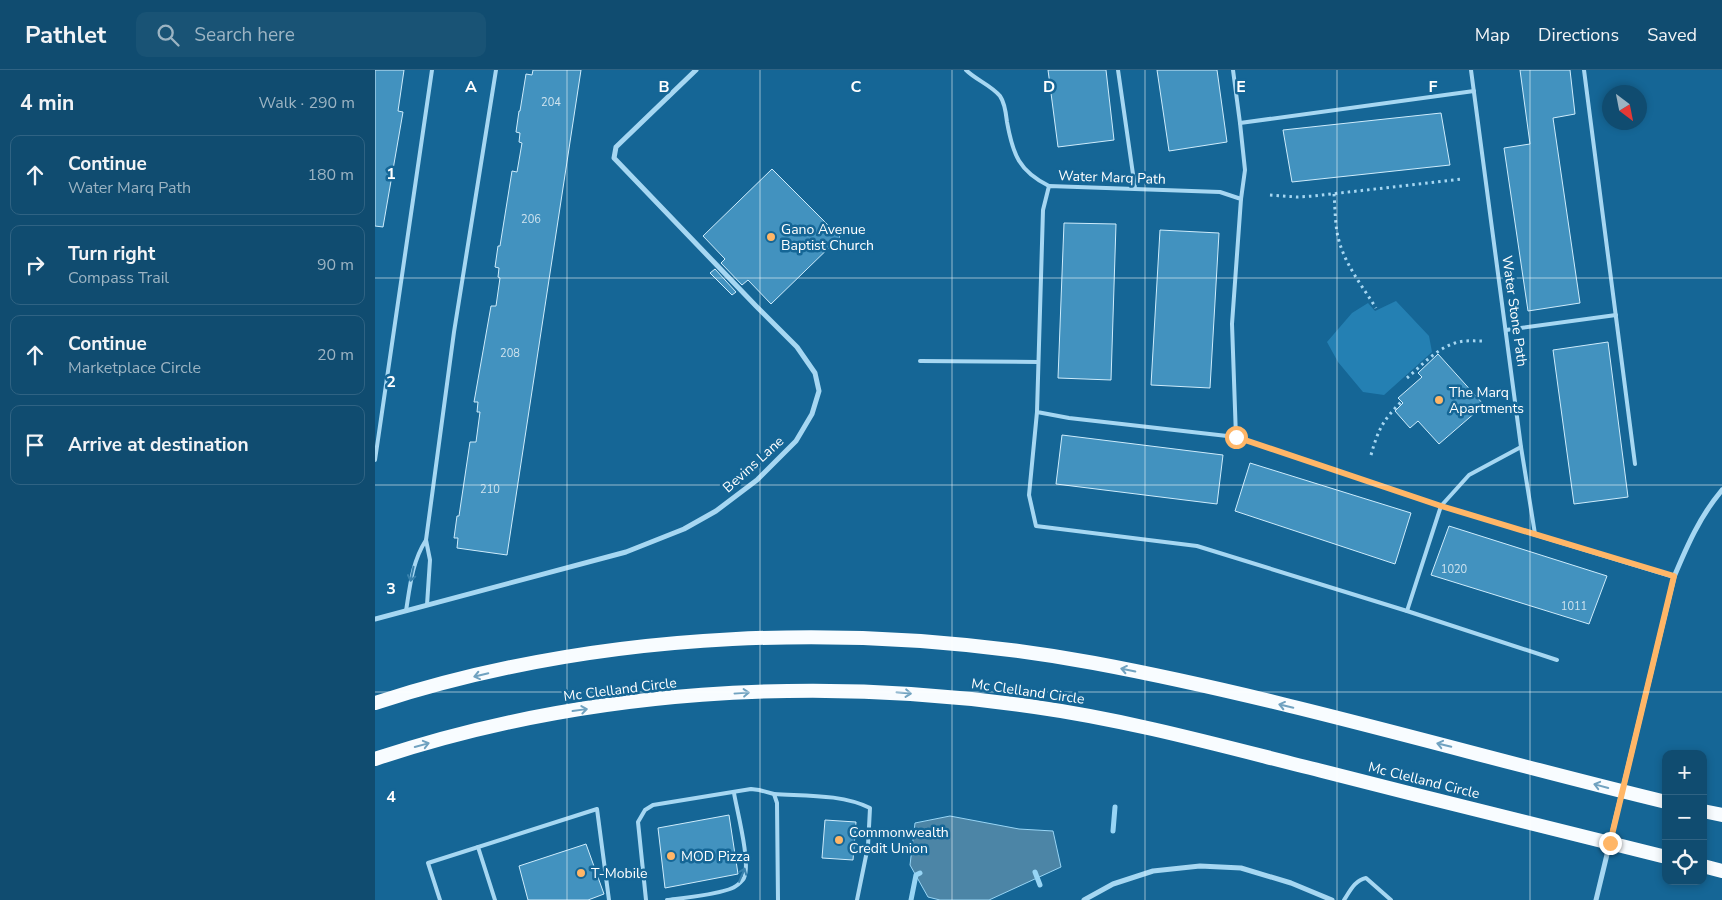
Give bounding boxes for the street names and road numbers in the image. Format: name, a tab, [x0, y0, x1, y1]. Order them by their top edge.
street label: Water Marq Path	[1058, 166, 1166, 189]
street label: Water Stone Path	[1497, 254, 1532, 368]
street label: Bevins Lane	[719, 432, 788, 497]
street label: Mc Clelland Circle	[562, 673, 678, 706]
street label: Mc Clelland Circle	[970, 674, 1086, 709]
street label: Mc Clelland Circle	[1366, 757, 1481, 803]

